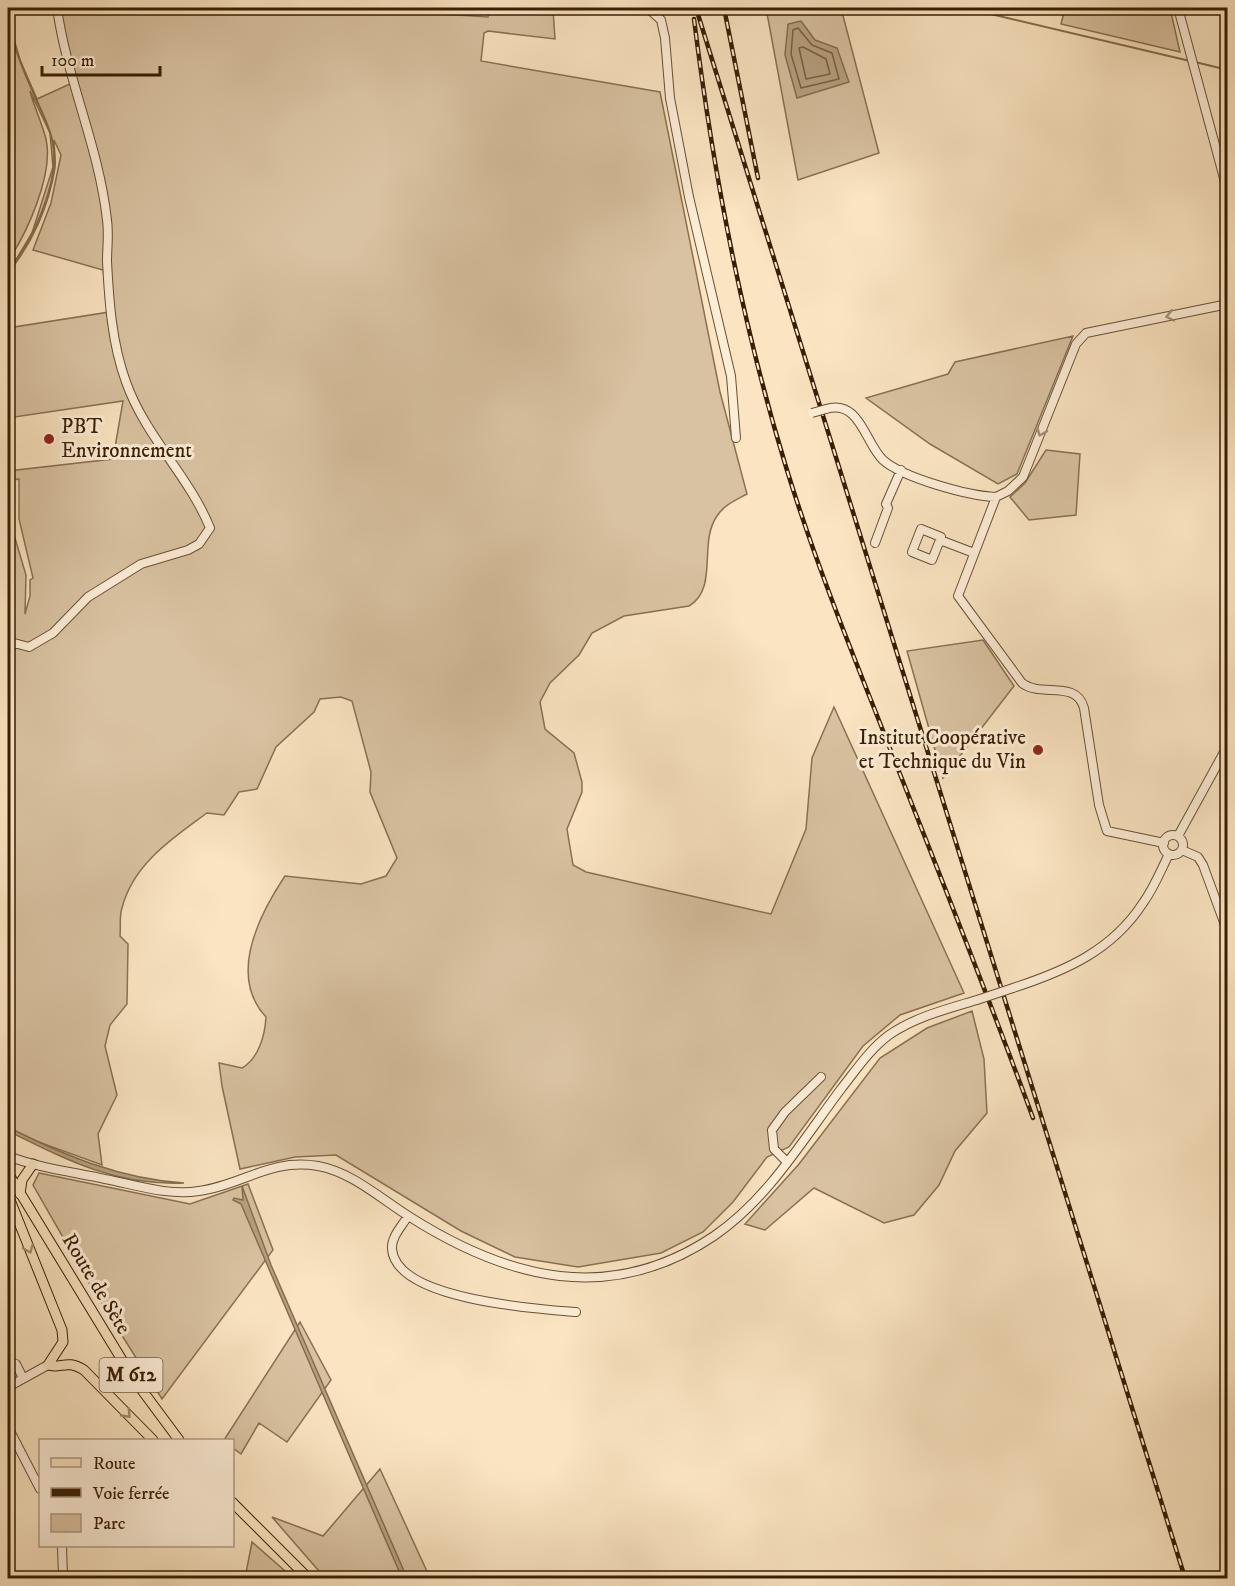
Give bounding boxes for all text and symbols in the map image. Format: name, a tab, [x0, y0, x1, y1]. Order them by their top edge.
scale bar	[42, 39, 160, 77]
text: 100 m	[51, 50, 94, 72]
one-way arrow	[1165, 309, 1175, 322]
place label: PBT Environnement	[61, 414, 192, 464]
one-way arrow	[1036, 425, 1048, 436]
marker: PBT Environnement	[42, 432, 56, 446]
place label: Institut Coopérative et Technique du Vin	[859, 725, 1026, 775]
marker: Institut Coopérative et Technique du Vin	[1031, 743, 1045, 757]
street label: Route de Sète	[56, 1229, 136, 1339]
one-way arrow	[22, 1243, 34, 1254]
road number: M 612	[100, 1358, 162, 1392]
one-way arrow	[119, 1407, 130, 1418]
legend	[39, 1439, 234, 1547]
text: Route	[93, 1453, 136, 1475]
text: Voie ferrée	[92, 1483, 170, 1505]
text: Parc	[93, 1513, 126, 1535]

